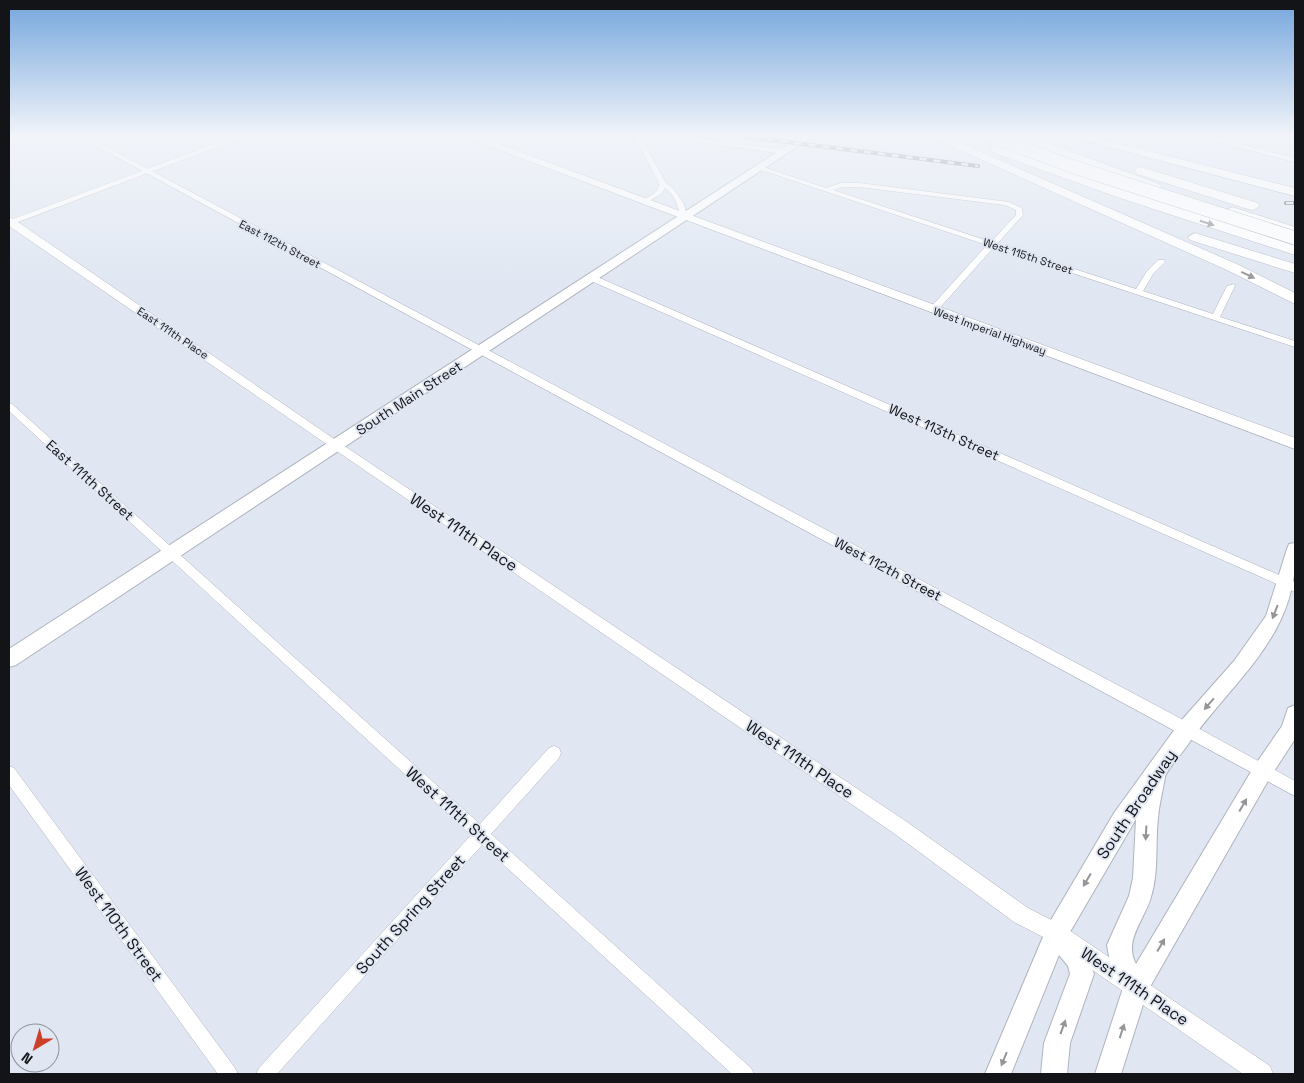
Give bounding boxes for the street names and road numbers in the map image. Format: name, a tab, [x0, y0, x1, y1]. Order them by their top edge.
street label: East 112th Street	[237, 217, 323, 271]
street label: West 115th Street	[981, 235, 1075, 277]
street label: East 111th Place	[135, 304, 211, 362]
street label: West Imperial Highway	[932, 304, 1048, 358]
street label: South Main Street	[353, 357, 465, 439]
street label: West 113th Street	[886, 400, 1002, 464]
street label: East 111th Street	[42, 436, 138, 524]
street label: West 111th Place	[406, 489, 522, 576]
street label: West 112th Street	[831, 533, 945, 605]
street label: West 111th Place	[742, 716, 858, 803]
street label: South Broadway	[1092, 745, 1181, 863]
street label: West 111th Street	[401, 762, 514, 867]
street label: South Spring Street	[351, 850, 470, 979]
street label: West 110th Street	[70, 863, 167, 986]
street label: West 111th Place	[1077, 943, 1193, 1030]

